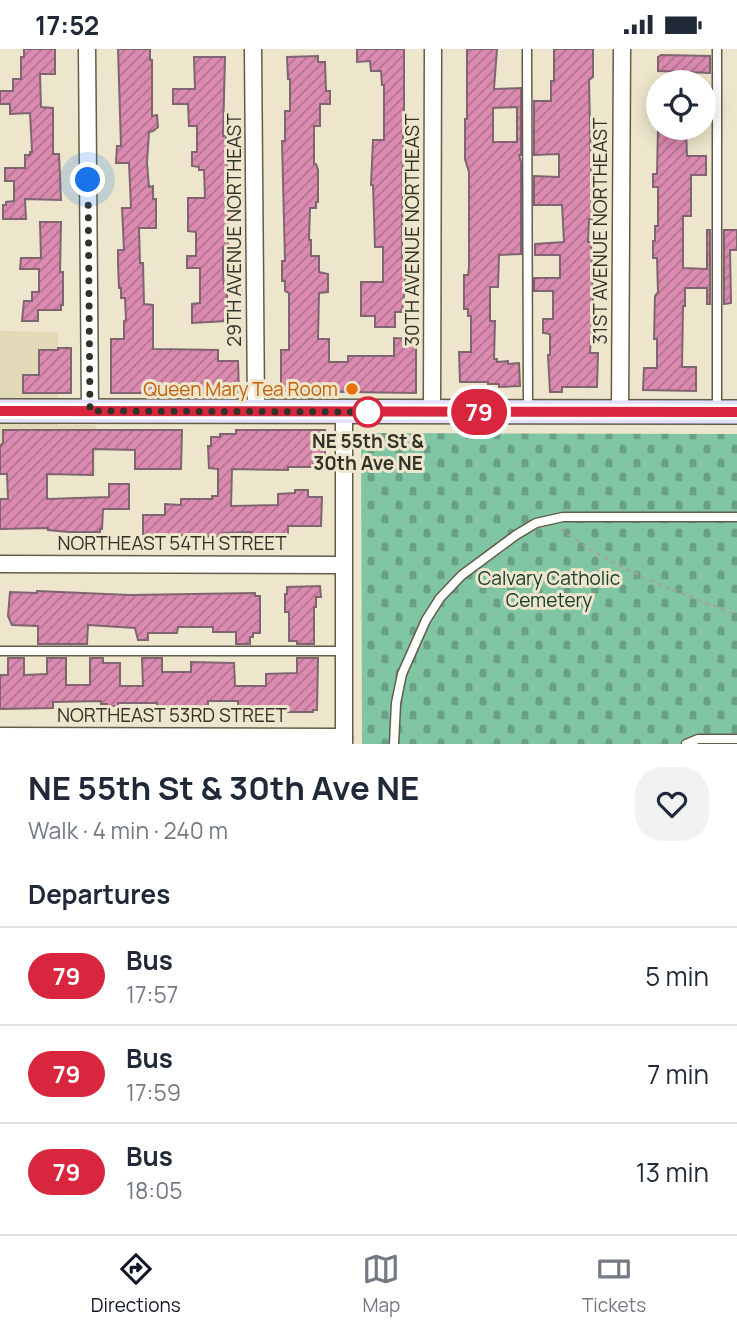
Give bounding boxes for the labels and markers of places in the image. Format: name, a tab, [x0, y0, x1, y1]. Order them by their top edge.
place label: Queen Mary Tea Room	[143, 376, 338, 402]
marker: Queen Mary Tea Room	[344, 381, 360, 397]
marker: NE 55th St & 30th Ave NE	[353, 397, 383, 427]
place label: NE 55th St & 30th Ave NE	[312, 428, 424, 476]

